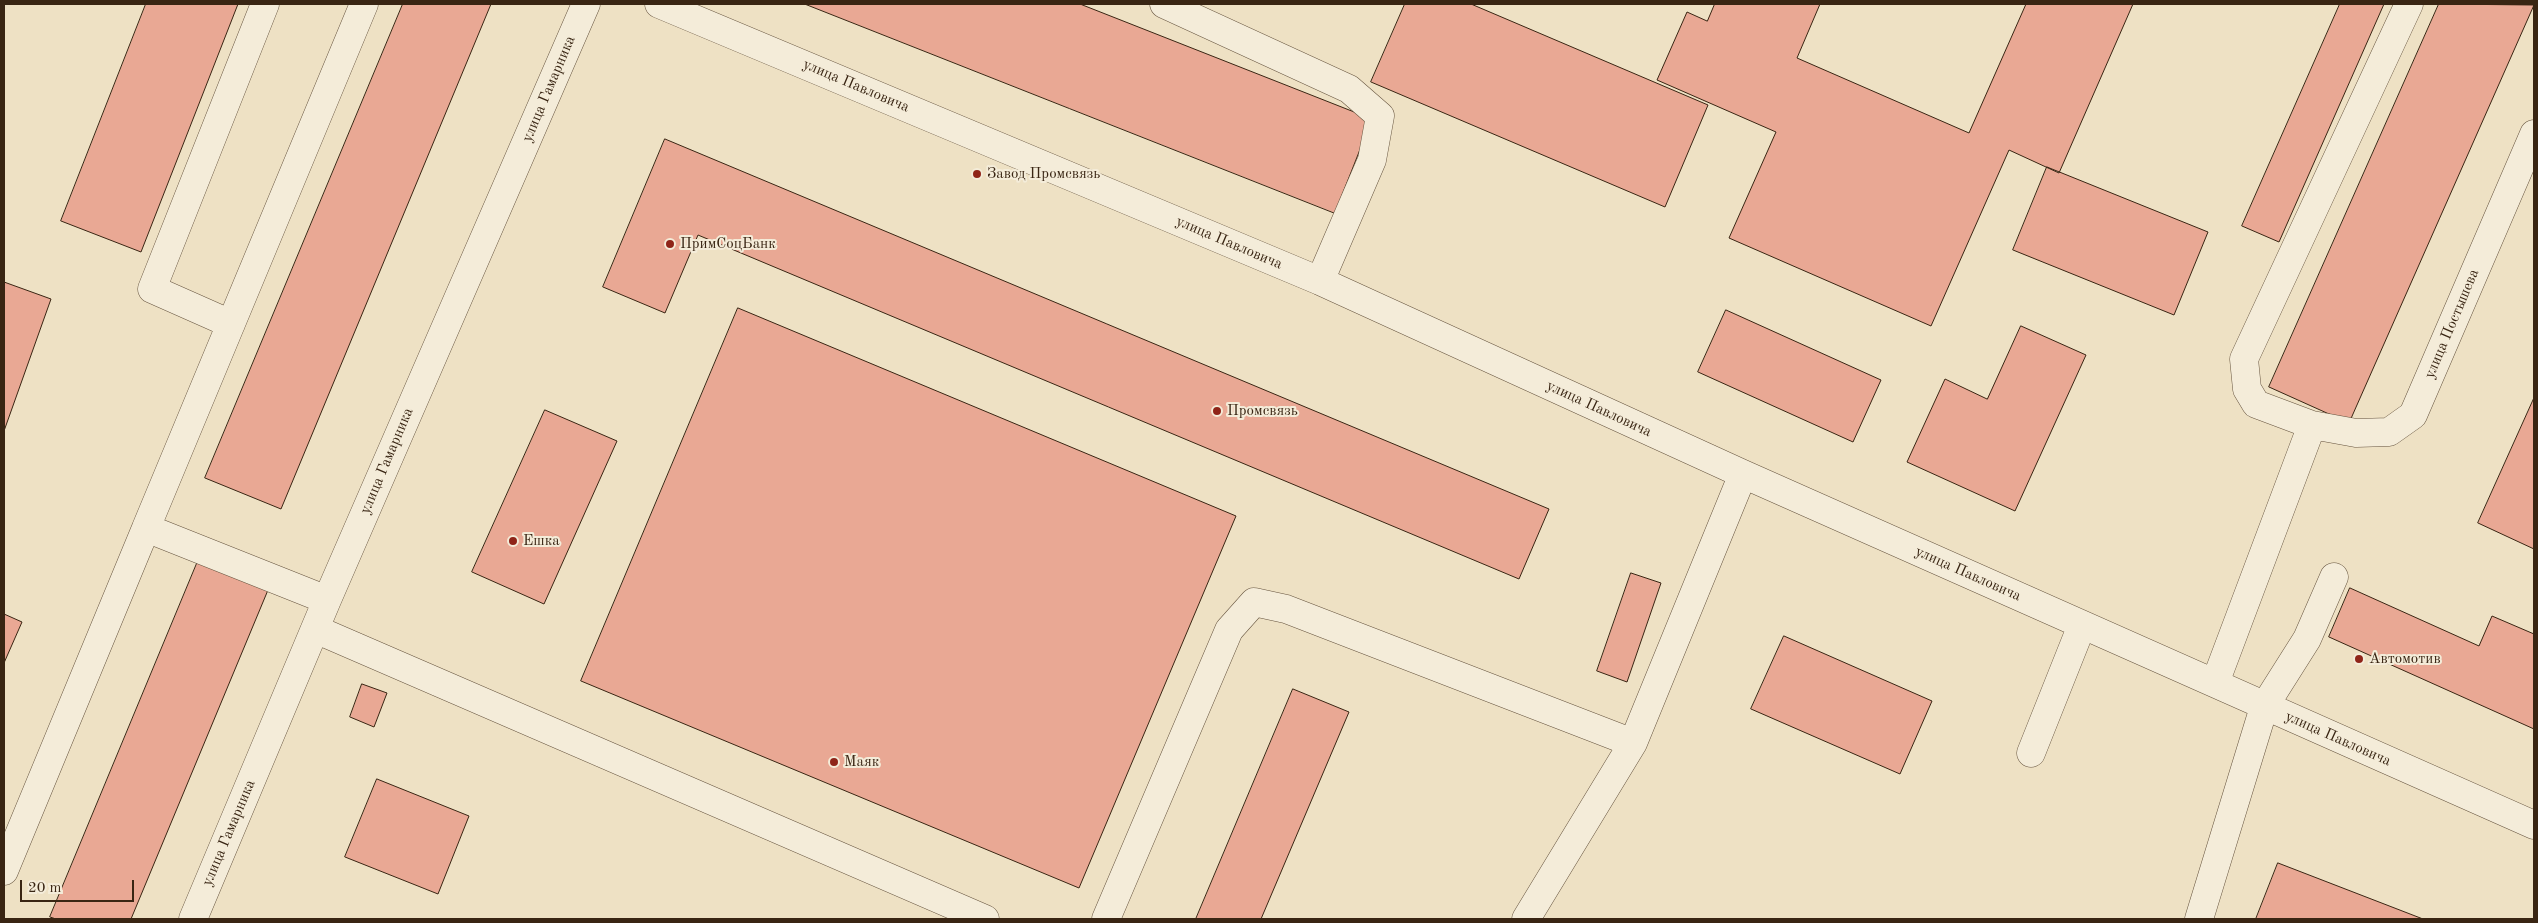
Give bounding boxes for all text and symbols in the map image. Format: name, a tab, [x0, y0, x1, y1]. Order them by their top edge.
street label: улица Гамарника	[518, 33, 580, 145]
street label: улица Павловича	[800, 55, 912, 117]
place label: Завод Промсвязь	[987, 165, 1100, 183]
marker: Завод Промсвязь	[971, 168, 983, 180]
street label: улица Павловича	[1173, 212, 1285, 274]
place label: ПримСоцБанк	[680, 235, 776, 253]
marker: ПримСоцБанк	[664, 238, 676, 250]
street label: улица Постышева	[2421, 266, 2483, 382]
street label: улица Павловича	[1543, 377, 1655, 441]
place label: Промсвязь	[1227, 402, 1298, 420]
street label: улица Гамарника	[356, 405, 418, 517]
marker: Промсвязь	[1211, 405, 1223, 417]
place label: Ешка	[523, 532, 560, 550]
marker: Ешка	[507, 535, 519, 547]
street label: улица Павловича	[1912, 543, 2024, 605]
place label: Автомотив	[2369, 650, 2441, 668]
marker: Автомотив	[2353, 653, 2365, 665]
street label: улица Павловича	[2282, 708, 2394, 770]
place label: Маяк	[844, 753, 879, 771]
marker: Маяк	[828, 756, 840, 768]
street label: улица Гамарника	[198, 777, 260, 889]
scale bar	[22, 870, 136, 902]
text: 20 m	[28, 881, 62, 896]

